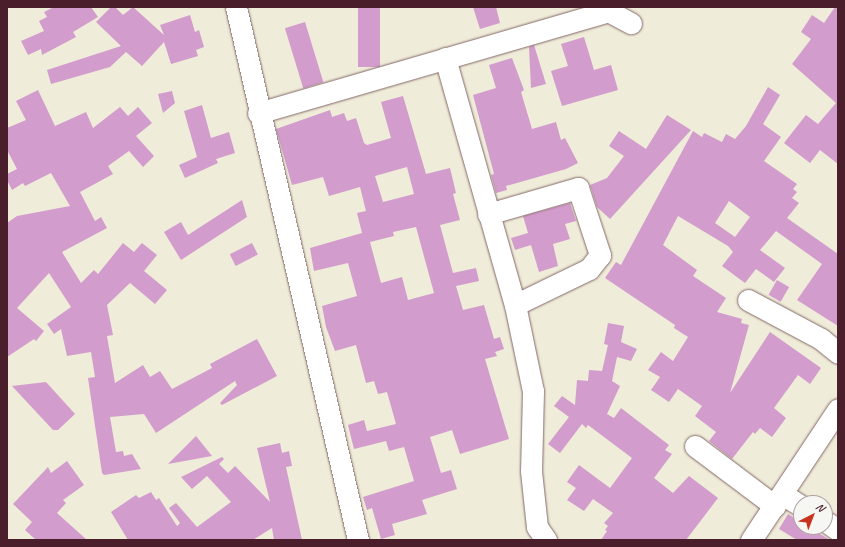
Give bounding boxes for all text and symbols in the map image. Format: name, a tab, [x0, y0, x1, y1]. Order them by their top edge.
north arrow	[793, 495, 833, 535]
text: N	[813, 499, 828, 514]

